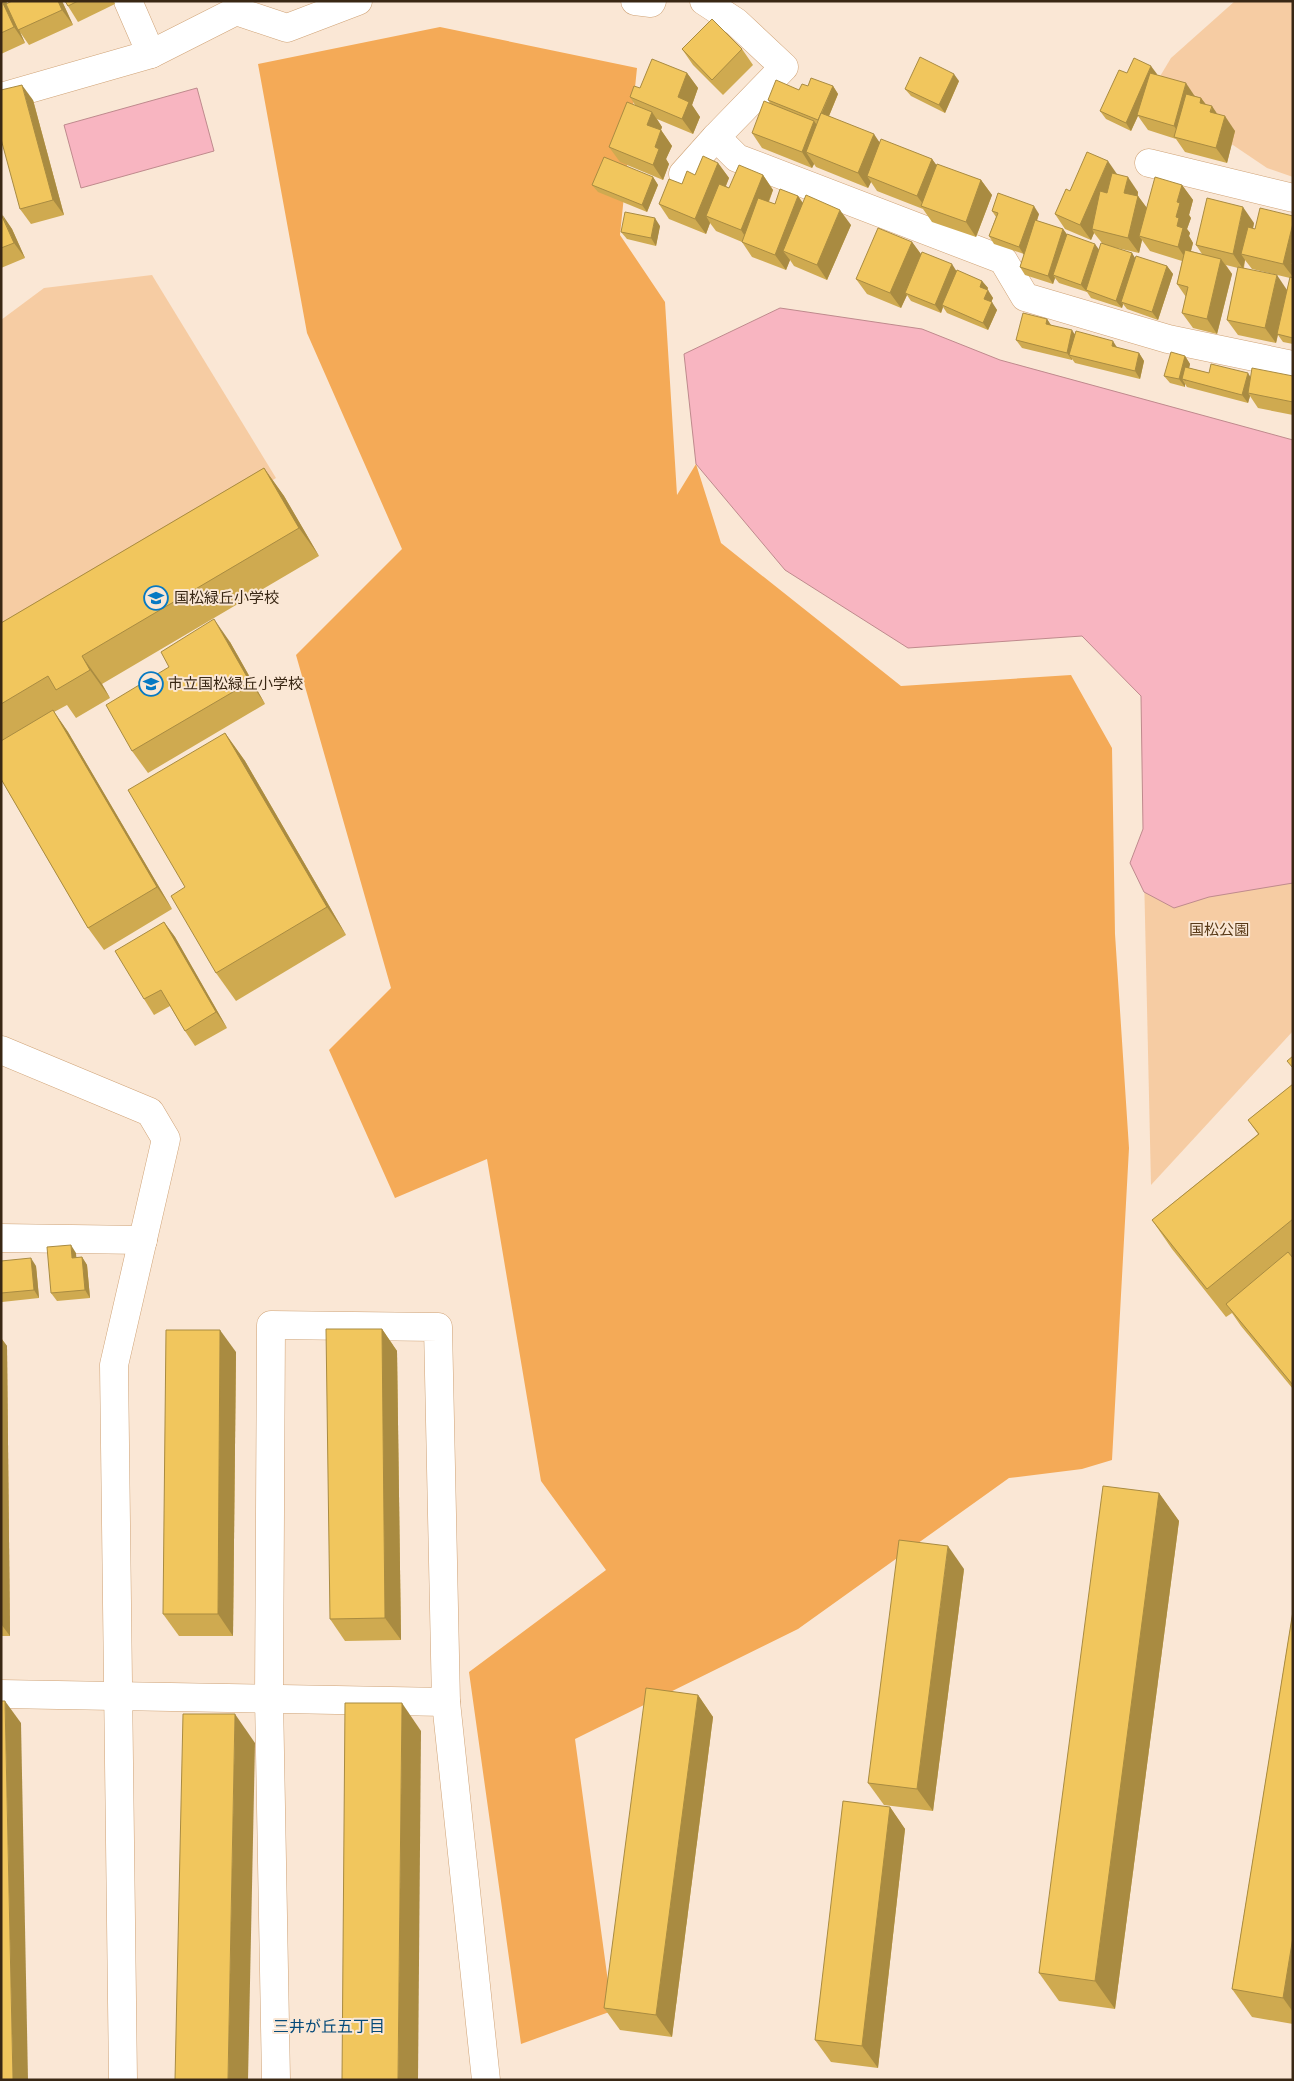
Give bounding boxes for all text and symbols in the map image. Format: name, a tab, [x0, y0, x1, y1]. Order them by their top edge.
school or university icon: 国松緑丘小学校	[143, 585, 169, 611]
place label: 国松緑丘小学校	[174, 590, 279, 606]
school or university icon: 市立国松緑丘小学校	[138, 671, 164, 697]
place label: 市立国松緑丘小学校	[168, 676, 303, 692]
park label: 国松公園	[1189, 922, 1249, 938]
district label: 三井が丘五丁目	[273, 2018, 385, 2035]

